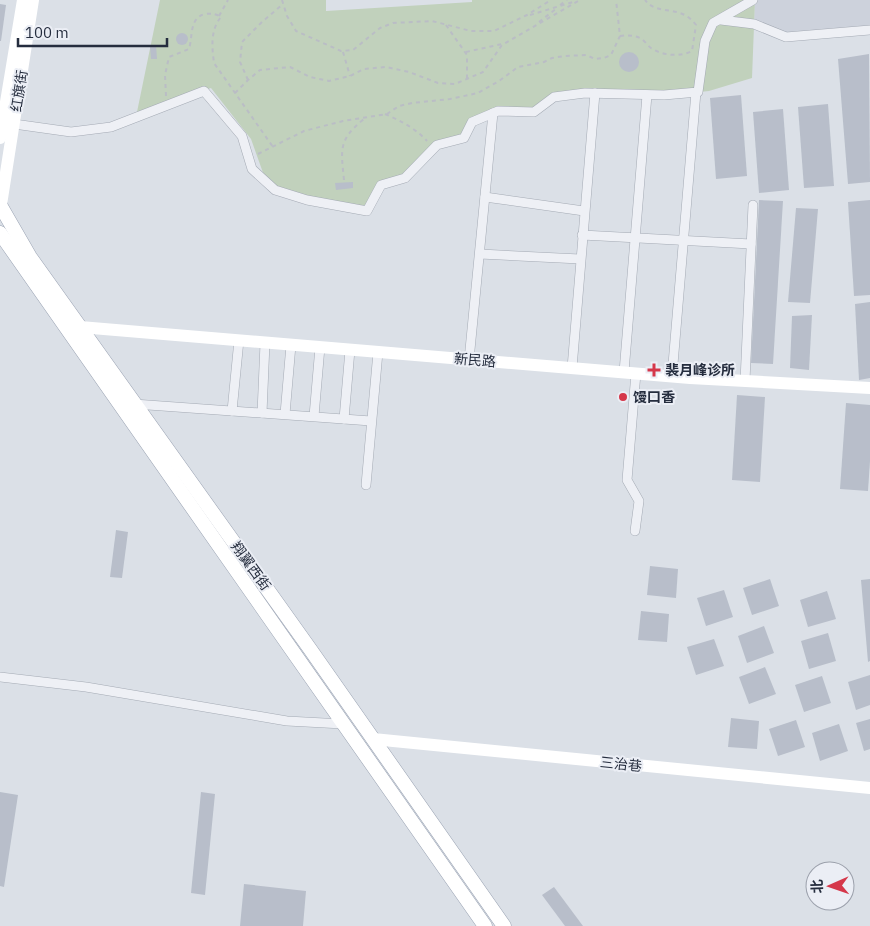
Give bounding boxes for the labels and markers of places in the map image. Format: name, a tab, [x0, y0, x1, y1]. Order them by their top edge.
place label: 裴月峰诊所	[665, 361, 735, 379]
marker: 裴月峰诊所	[647, 363, 661, 377]
place label: 馒口香	[633, 388, 675, 406]
marker: 馒口香	[617, 391, 629, 403]

